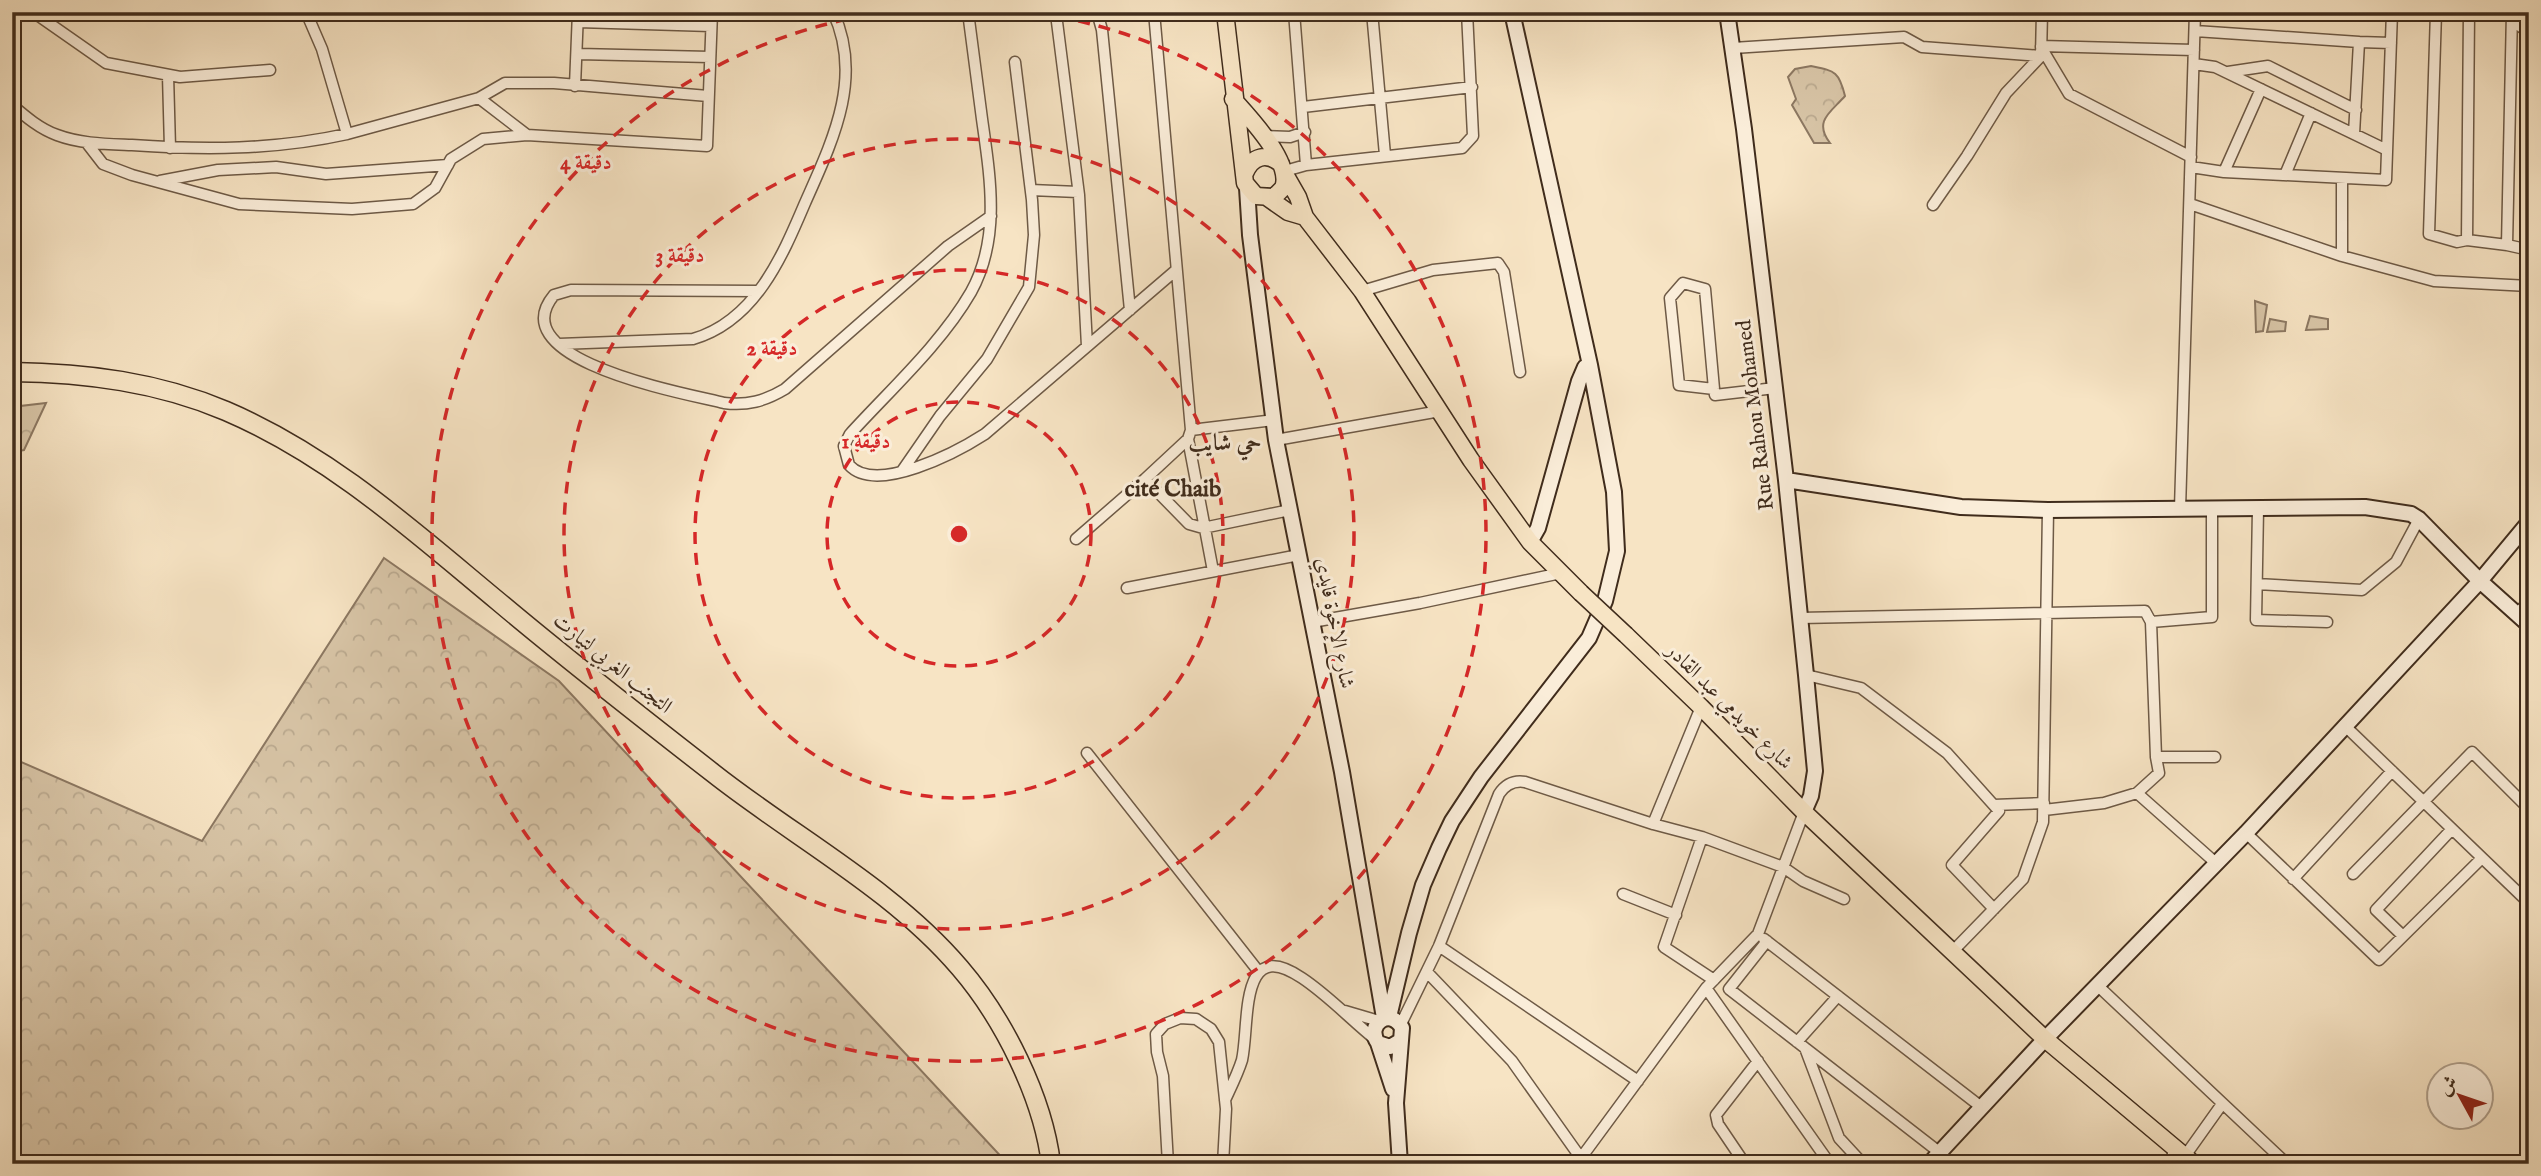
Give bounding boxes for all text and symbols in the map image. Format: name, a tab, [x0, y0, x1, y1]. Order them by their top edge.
text: 4 دقيقة	[560, 150, 612, 177]
text: 3 دقيقة	[655, 243, 705, 270]
street label: Rue Rahou Mohamed	[1731, 317, 1781, 512]
text: 2 دقيقة	[746, 336, 798, 363]
text: 1 دقيقة	[841, 429, 891, 456]
district label: حي شايب	[1188, 429, 1262, 461]
district label: cité Chaib	[1125, 475, 1221, 504]
centre of rings	[947, 522, 971, 546]
street label: شارع الإخوة قايدي	[1305, 555, 1360, 691]
street label: التجنب الغربي لتيارت	[546, 608, 677, 722]
street label: شارع خويدمي عبد القادر	[1656, 636, 1798, 778]
north arrow	[2426, 1060, 2496, 1130]
text: ش	[2433, 1071, 2464, 1101]

